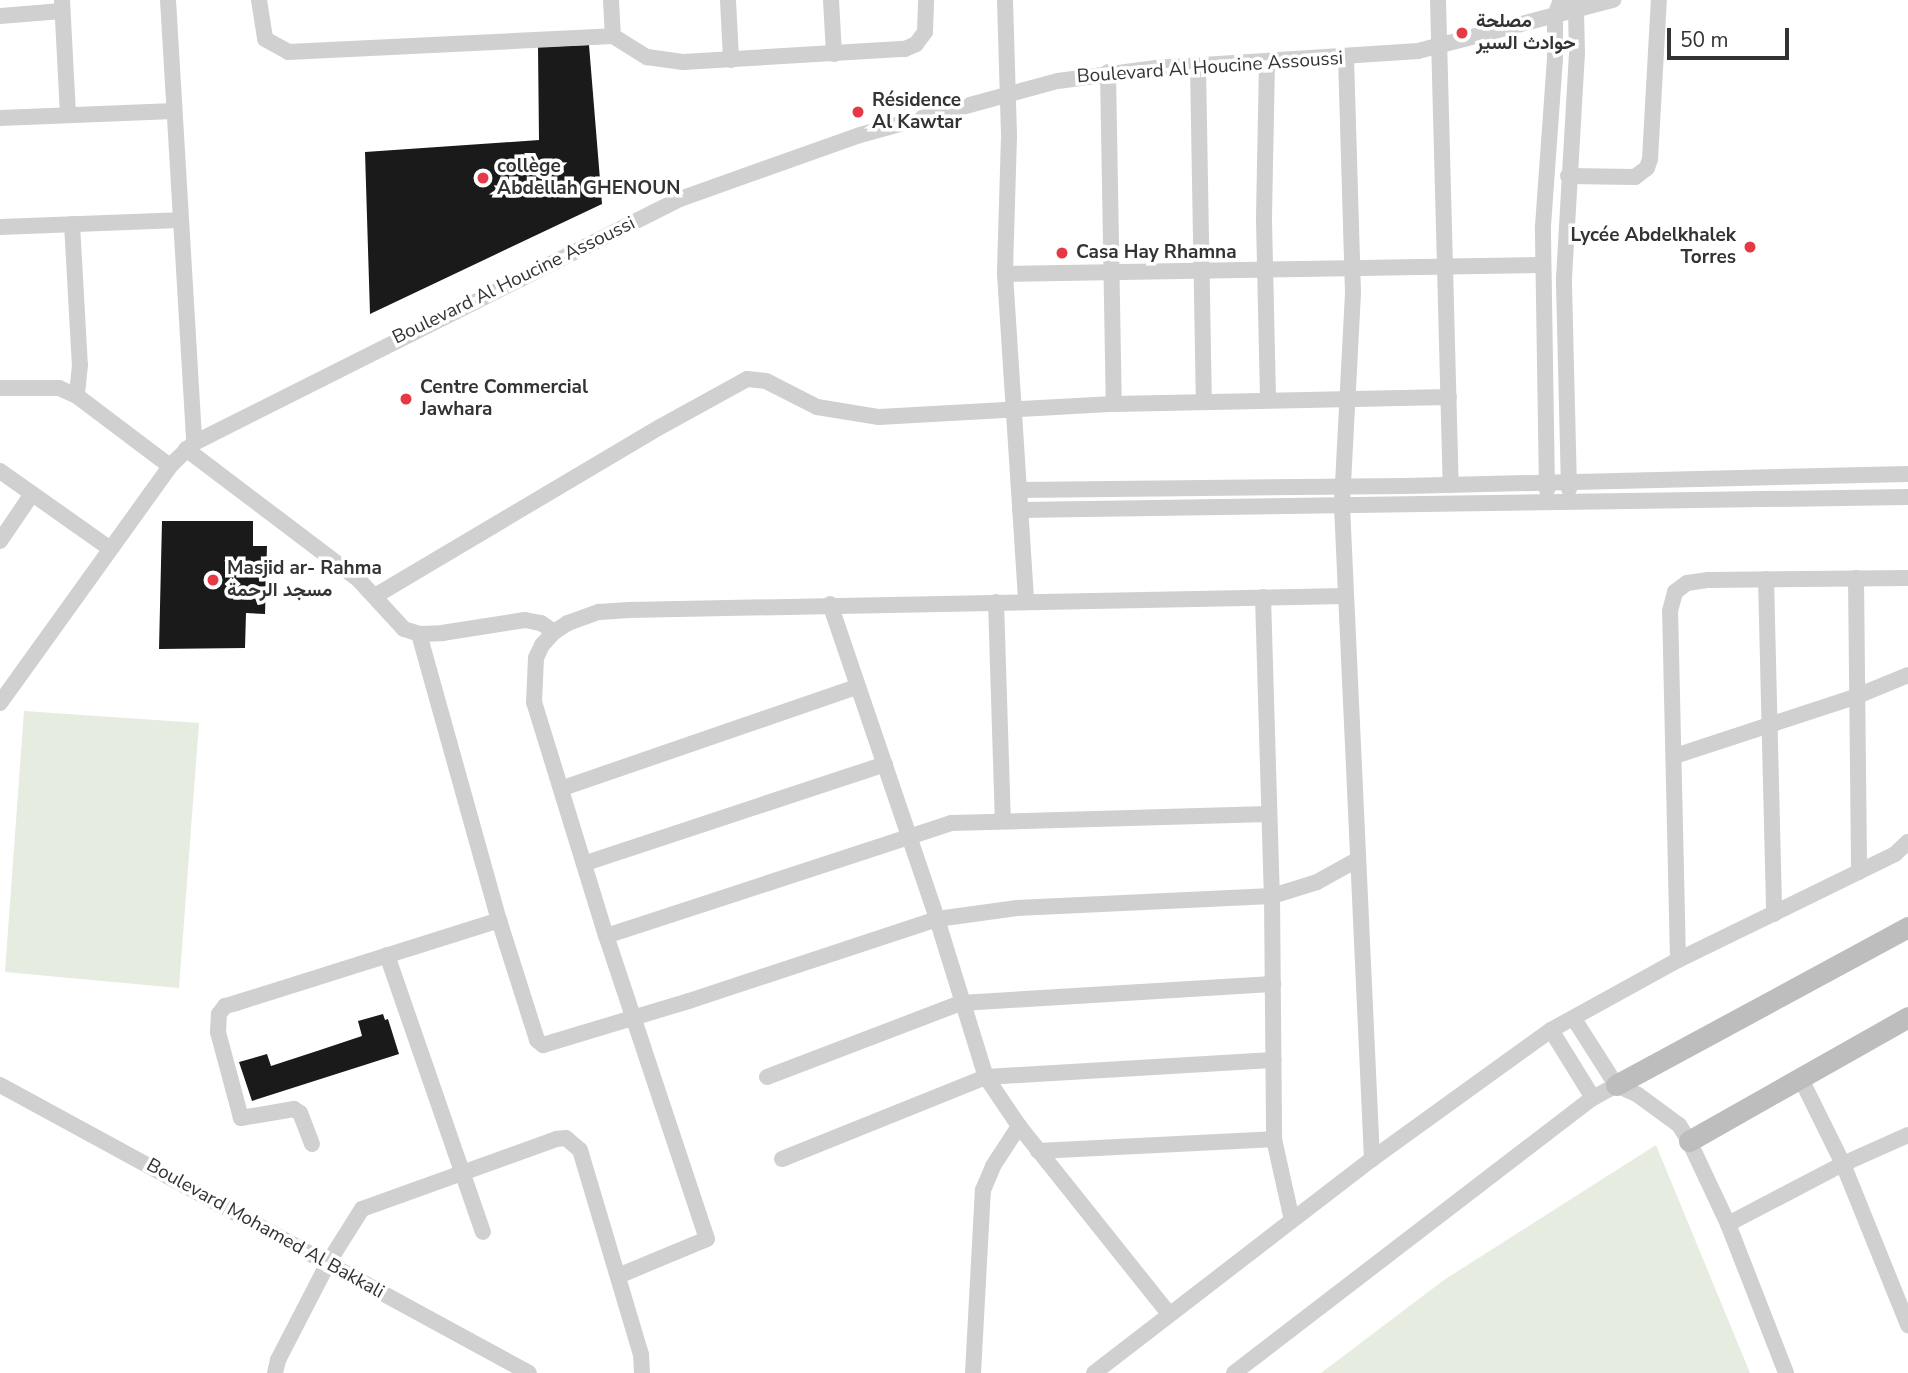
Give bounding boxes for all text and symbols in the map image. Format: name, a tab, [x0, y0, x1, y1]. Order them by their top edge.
place label: مصلحة حوادث السير	[1476, 11, 1576, 55]
scale bar	[1670, 14, 1792, 58]
marker: مصلحة حوادث السير	[1454, 25, 1470, 41]
text: 50 m	[1680, 26, 1729, 54]
street label: Boulevard Al Houcine Assoussi	[1076, 47, 1344, 89]
place label: Résidence Al Kawtar	[872, 90, 962, 134]
marker: Résidence Al Kawtar	[850, 104, 866, 120]
place label: collège Abdellah GHENOUN	[497, 156, 680, 200]
marker: collège Abdellah GHENOUN	[475, 170, 491, 186]
street label: Boulevard Al Houcine Assoussi	[389, 212, 639, 350]
place label: Lycée Abdelkhalek Torres	[1570, 225, 1736, 269]
marker: Lycée Abdelkhalek Torres	[1742, 239, 1758, 255]
place label: Casa Hay Rhamna	[1076, 242, 1237, 264]
marker: Casa Hay Rhamna	[1054, 245, 1070, 261]
place label: Centre Commercial Jawhara	[420, 377, 588, 421]
marker: Centre Commercial Jawhara	[398, 391, 414, 407]
place label: Masjid ar- Rahma مسجد الرحمة	[227, 558, 382, 602]
marker: Masjid ar- Rahma مسجد الرحمة	[205, 572, 221, 588]
street label: Boulevard Mohamed Al Bakkali	[142, 1154, 388, 1304]

